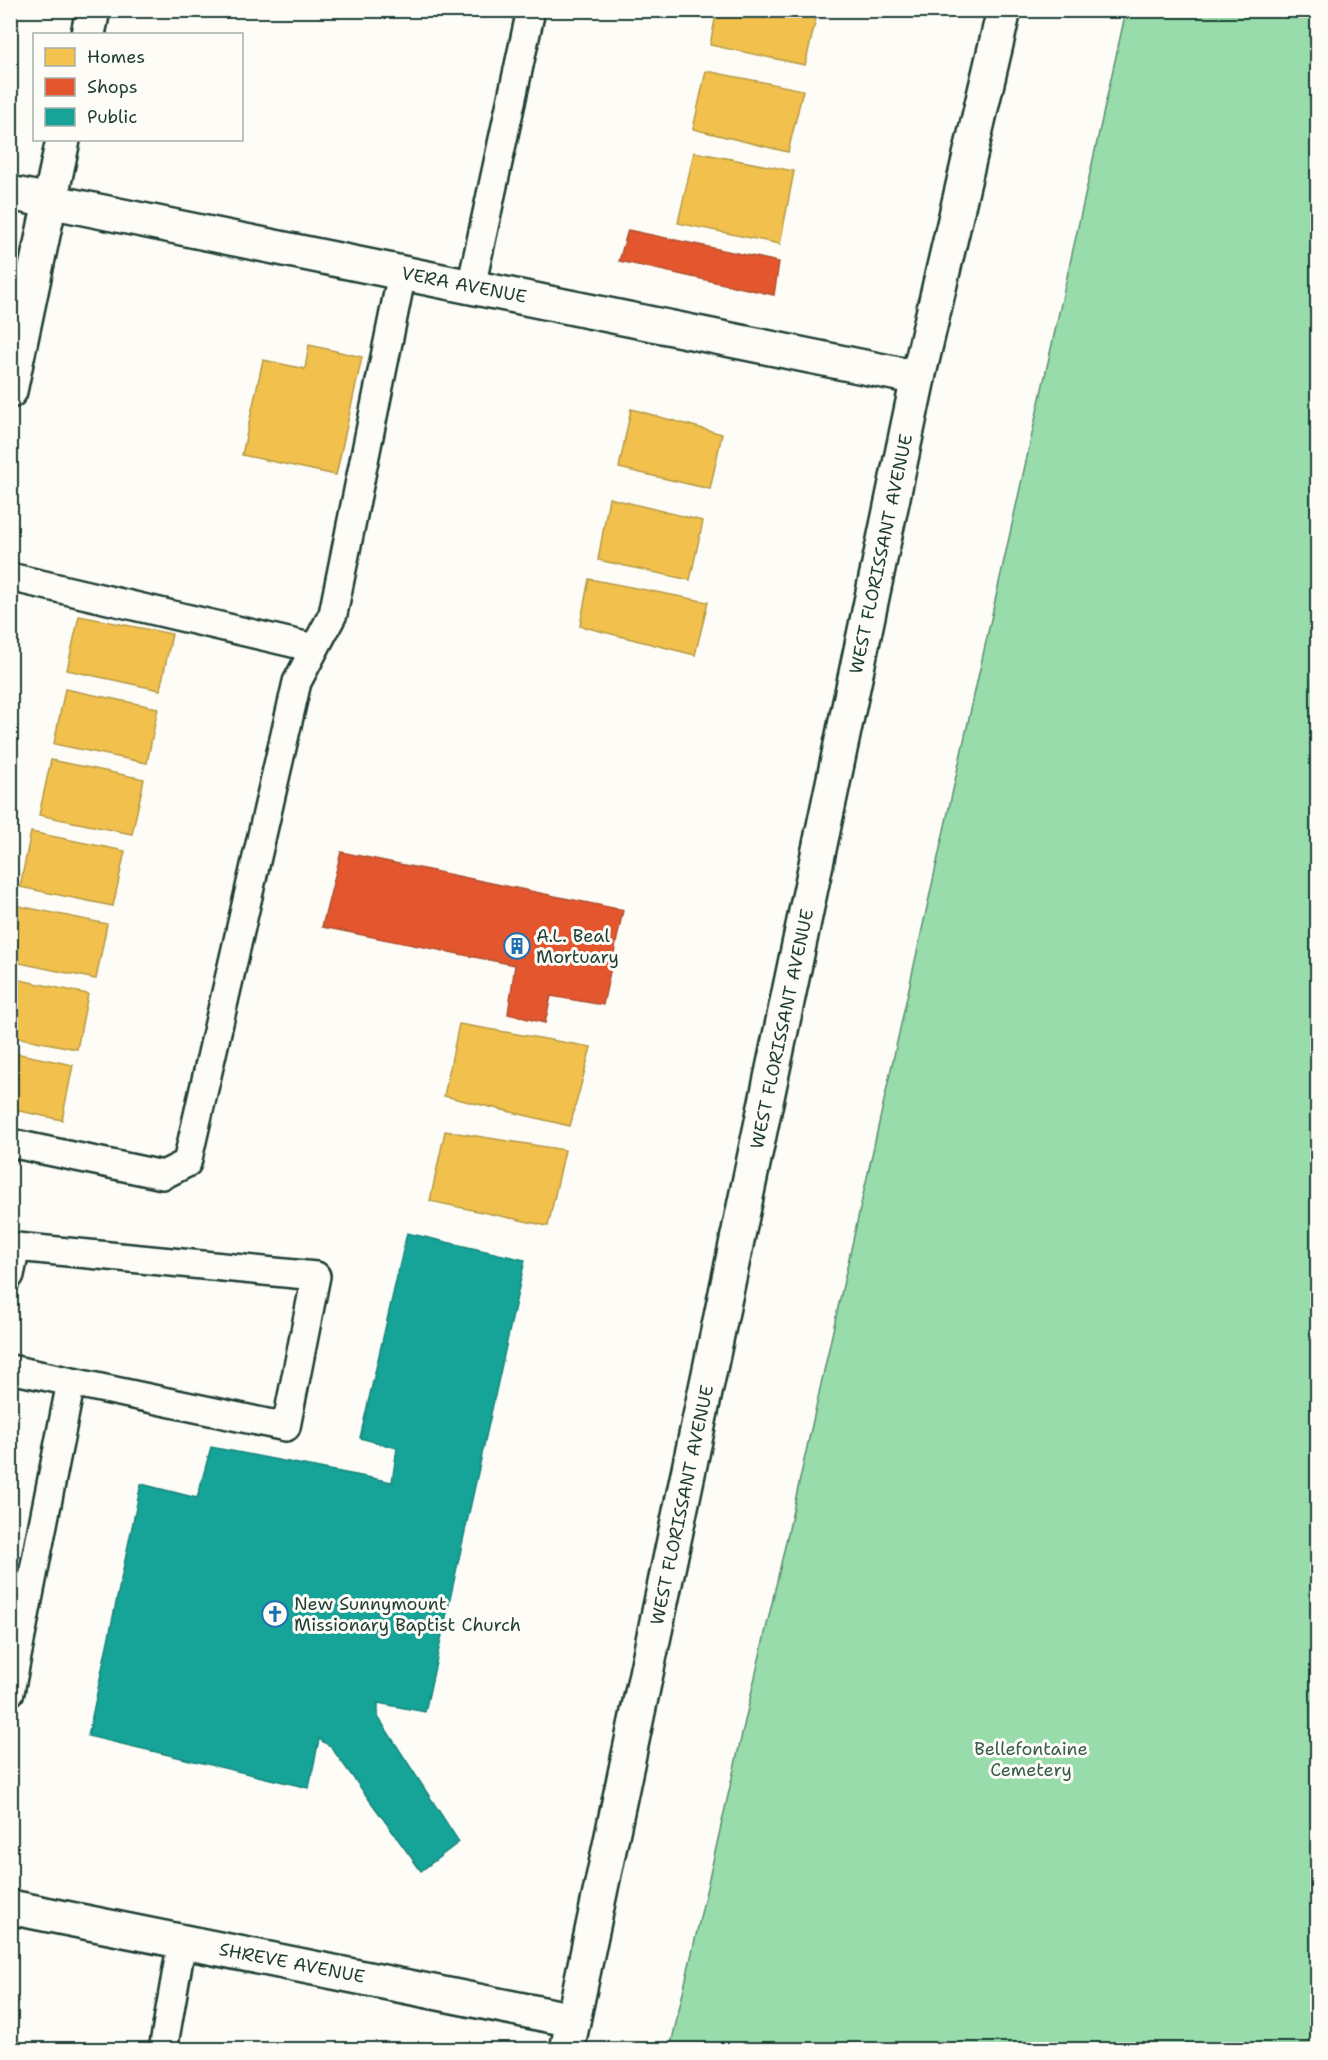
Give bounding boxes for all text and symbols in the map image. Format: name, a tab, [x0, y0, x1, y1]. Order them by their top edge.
legend	[33, 33, 243, 141]
text: Homes	[87, 45, 145, 69]
text: Shops	[87, 75, 138, 99]
text: Public	[87, 105, 137, 129]
street label: VERA AVENUE	[399, 261, 529, 309]
street label: WEST FLORISSANT AVENUE	[844, 432, 918, 676]
street label: WEST FLORISSANT AVENUE	[745, 907, 819, 1151]
place label: A.L. Beal Mortuary	[536, 924, 619, 969]
building icon: A.L. Beal Mortuary	[502, 931, 532, 961]
street label: WEST FLORISSANT AVENUE	[645, 1383, 719, 1627]
place label: New Sunnymount Missionary Baptist Church	[294, 1592, 521, 1637]
church icon: New Sunnymount Missionary Baptist Church	[260, 1599, 290, 1629]
park label: Bellefontaine Cemetery	[974, 1737, 1088, 1782]
street label: SHREVE AVENUE	[217, 1937, 367, 1989]

